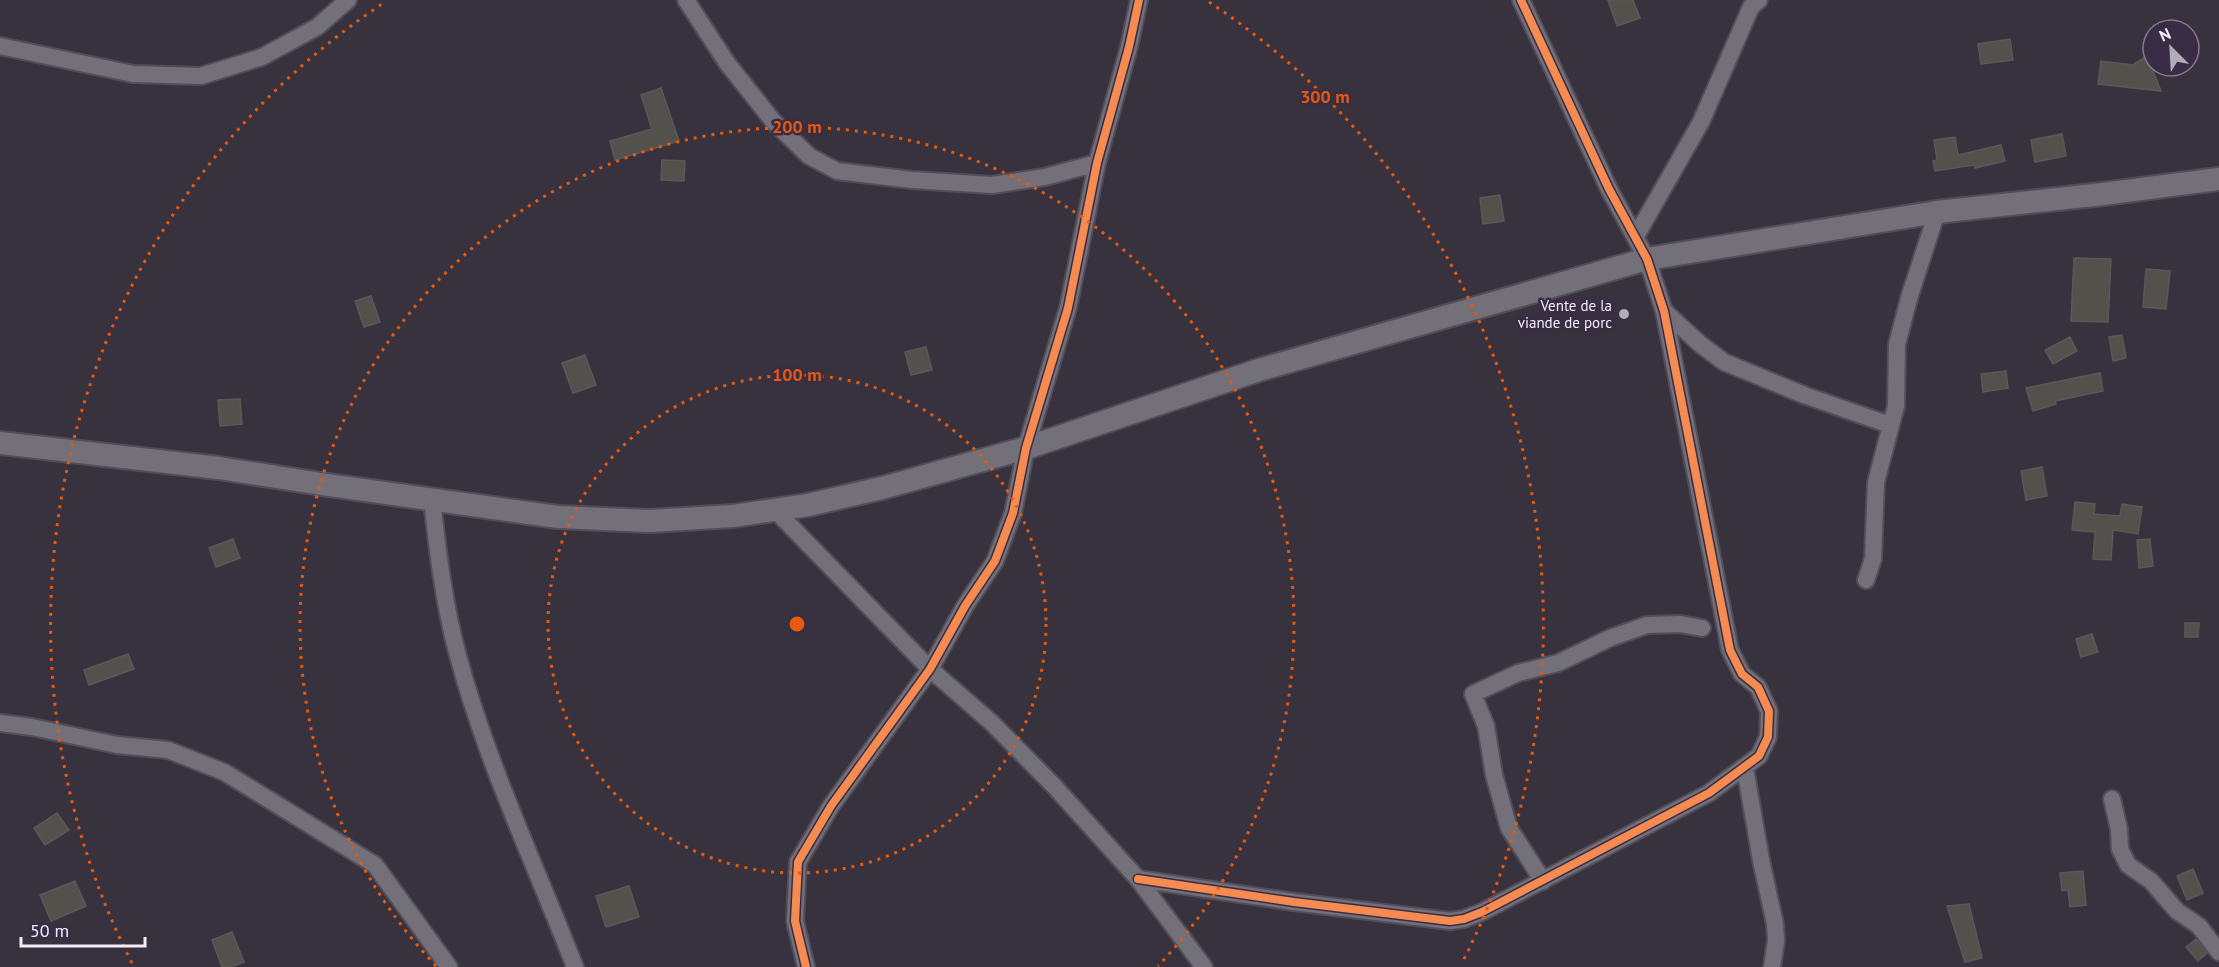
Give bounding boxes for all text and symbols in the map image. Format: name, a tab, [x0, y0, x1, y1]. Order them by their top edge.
north arrow	[2141, 18, 2201, 78]
text: N	[2156, 23, 2174, 46]
text: 300 m	[1300, 85, 1350, 108]
text: 200 m	[772, 115, 822, 138]
place label: Vente de la viande de porc	[1518, 296, 1612, 332]
marker: Vente de la viande de porc	[1617, 307, 1631, 321]
text: 100 m	[772, 363, 822, 386]
centre of rings	[787, 614, 807, 634]
scale bar	[21, 910, 146, 948]
text: 50 m	[30, 919, 69, 942]

